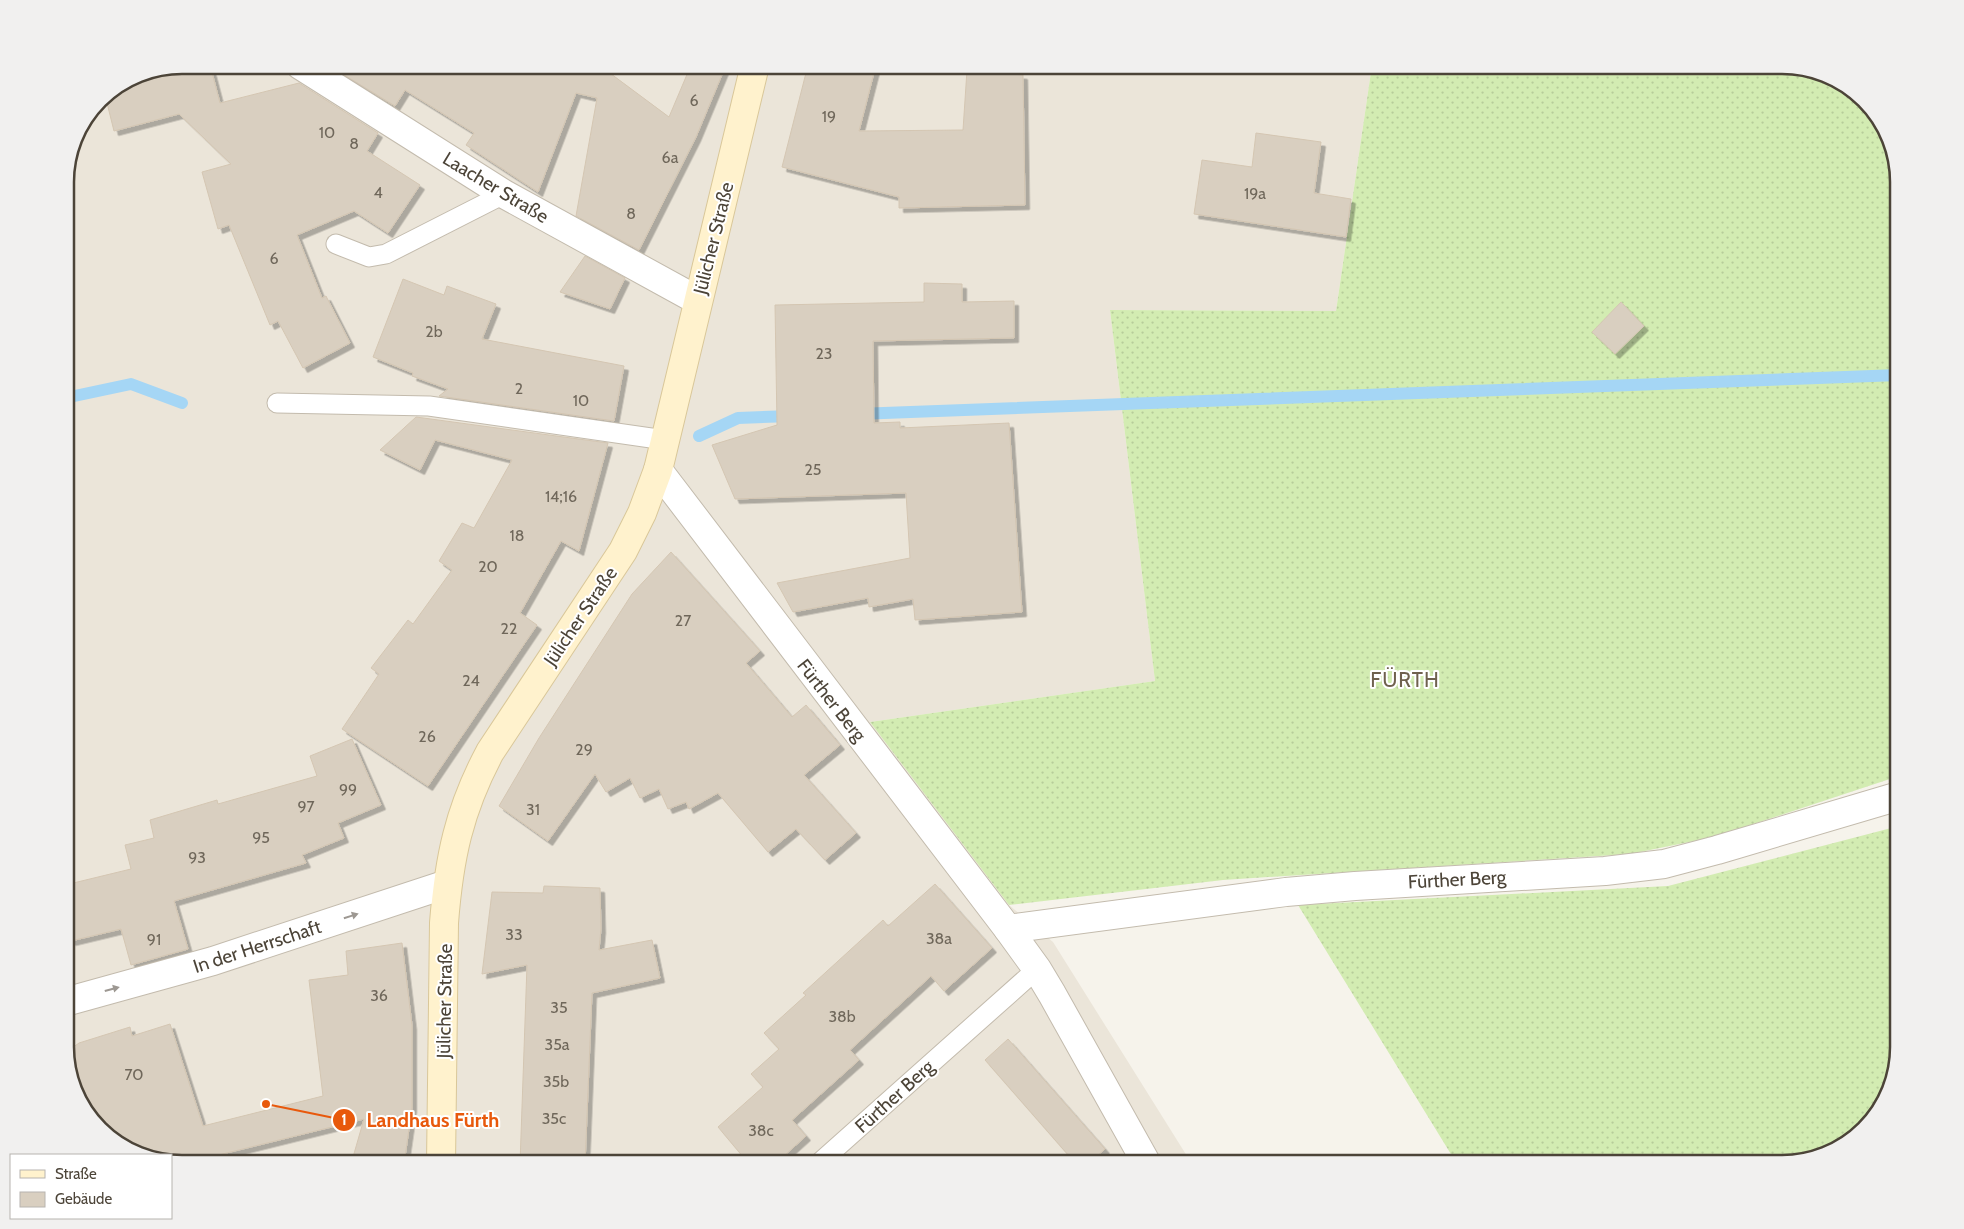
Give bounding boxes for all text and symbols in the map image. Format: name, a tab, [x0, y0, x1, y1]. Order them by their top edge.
house number: 6	[689, 91, 699, 110]
house number: 19	[822, 107, 836, 126]
house number: 10	[319, 123, 335, 142]
house number: 8	[349, 134, 359, 153]
street label: Laacher Straße	[439, 147, 553, 228]
house number: 6a	[662, 148, 679, 167]
street label: Jülicher Straße	[688, 179, 739, 298]
house number: 4	[373, 183, 383, 202]
house number: 19a	[1244, 184, 1266, 203]
house number: 8	[626, 204, 636, 223]
house number: 6	[269, 249, 279, 268]
house number: 2b	[425, 322, 443, 341]
house number: 23	[815, 344, 833, 363]
house number: 2	[515, 379, 523, 398]
house number: 10	[573, 391, 589, 410]
house number: 25	[804, 460, 822, 479]
house number: 14;16	[545, 487, 577, 506]
house number: 18	[510, 526, 524, 545]
house number: 20	[478, 557, 498, 576]
street label: Jülicher Straße	[538, 562, 622, 671]
house number: 27	[675, 611, 691, 630]
house number: 22	[501, 619, 517, 638]
street label: Fürther Berg	[792, 654, 871, 747]
district label: FÜRTH	[1370, 667, 1440, 692]
house number: 24	[462, 671, 480, 690]
house number: 26	[418, 727, 436, 746]
house number: 29	[575, 740, 593, 759]
house number: 99	[339, 780, 357, 799]
house number: 97	[297, 797, 315, 816]
house number: 31	[526, 800, 540, 819]
house number: 95	[252, 828, 270, 847]
house number: 93	[188, 848, 206, 867]
street label: Fürther Berg	[1407, 865, 1507, 894]
one-way arrow	[344, 912, 359, 919]
street label: In der Herrschaft	[190, 915, 325, 978]
house number: 33	[505, 925, 523, 944]
house number: 38a	[926, 929, 952, 948]
house number: 91	[147, 930, 161, 949]
street label: Jülicher Straße	[432, 943, 457, 1060]
one-way arrow	[105, 985, 120, 993]
house number: 36	[370, 986, 388, 1005]
house number: 35	[550, 998, 568, 1017]
house number: 38b	[828, 1007, 856, 1026]
house number: 35a	[545, 1035, 570, 1054]
street label: Fürther Berg	[850, 1055, 939, 1138]
house number: 70	[124, 1065, 144, 1084]
house number: 35b	[543, 1072, 569, 1091]
callout: Landhaus Fürth	[331, 1103, 509, 1138]
text: Landhaus Fürth	[367, 1108, 499, 1132]
house number: 35c	[542, 1109, 566, 1128]
text: 1	[341, 1111, 347, 1129]
house number: 38c	[748, 1121, 774, 1140]
legend	[10, 1154, 172, 1219]
text: Straße	[55, 1165, 97, 1183]
text: Gebäude	[55, 1190, 112, 1208]

